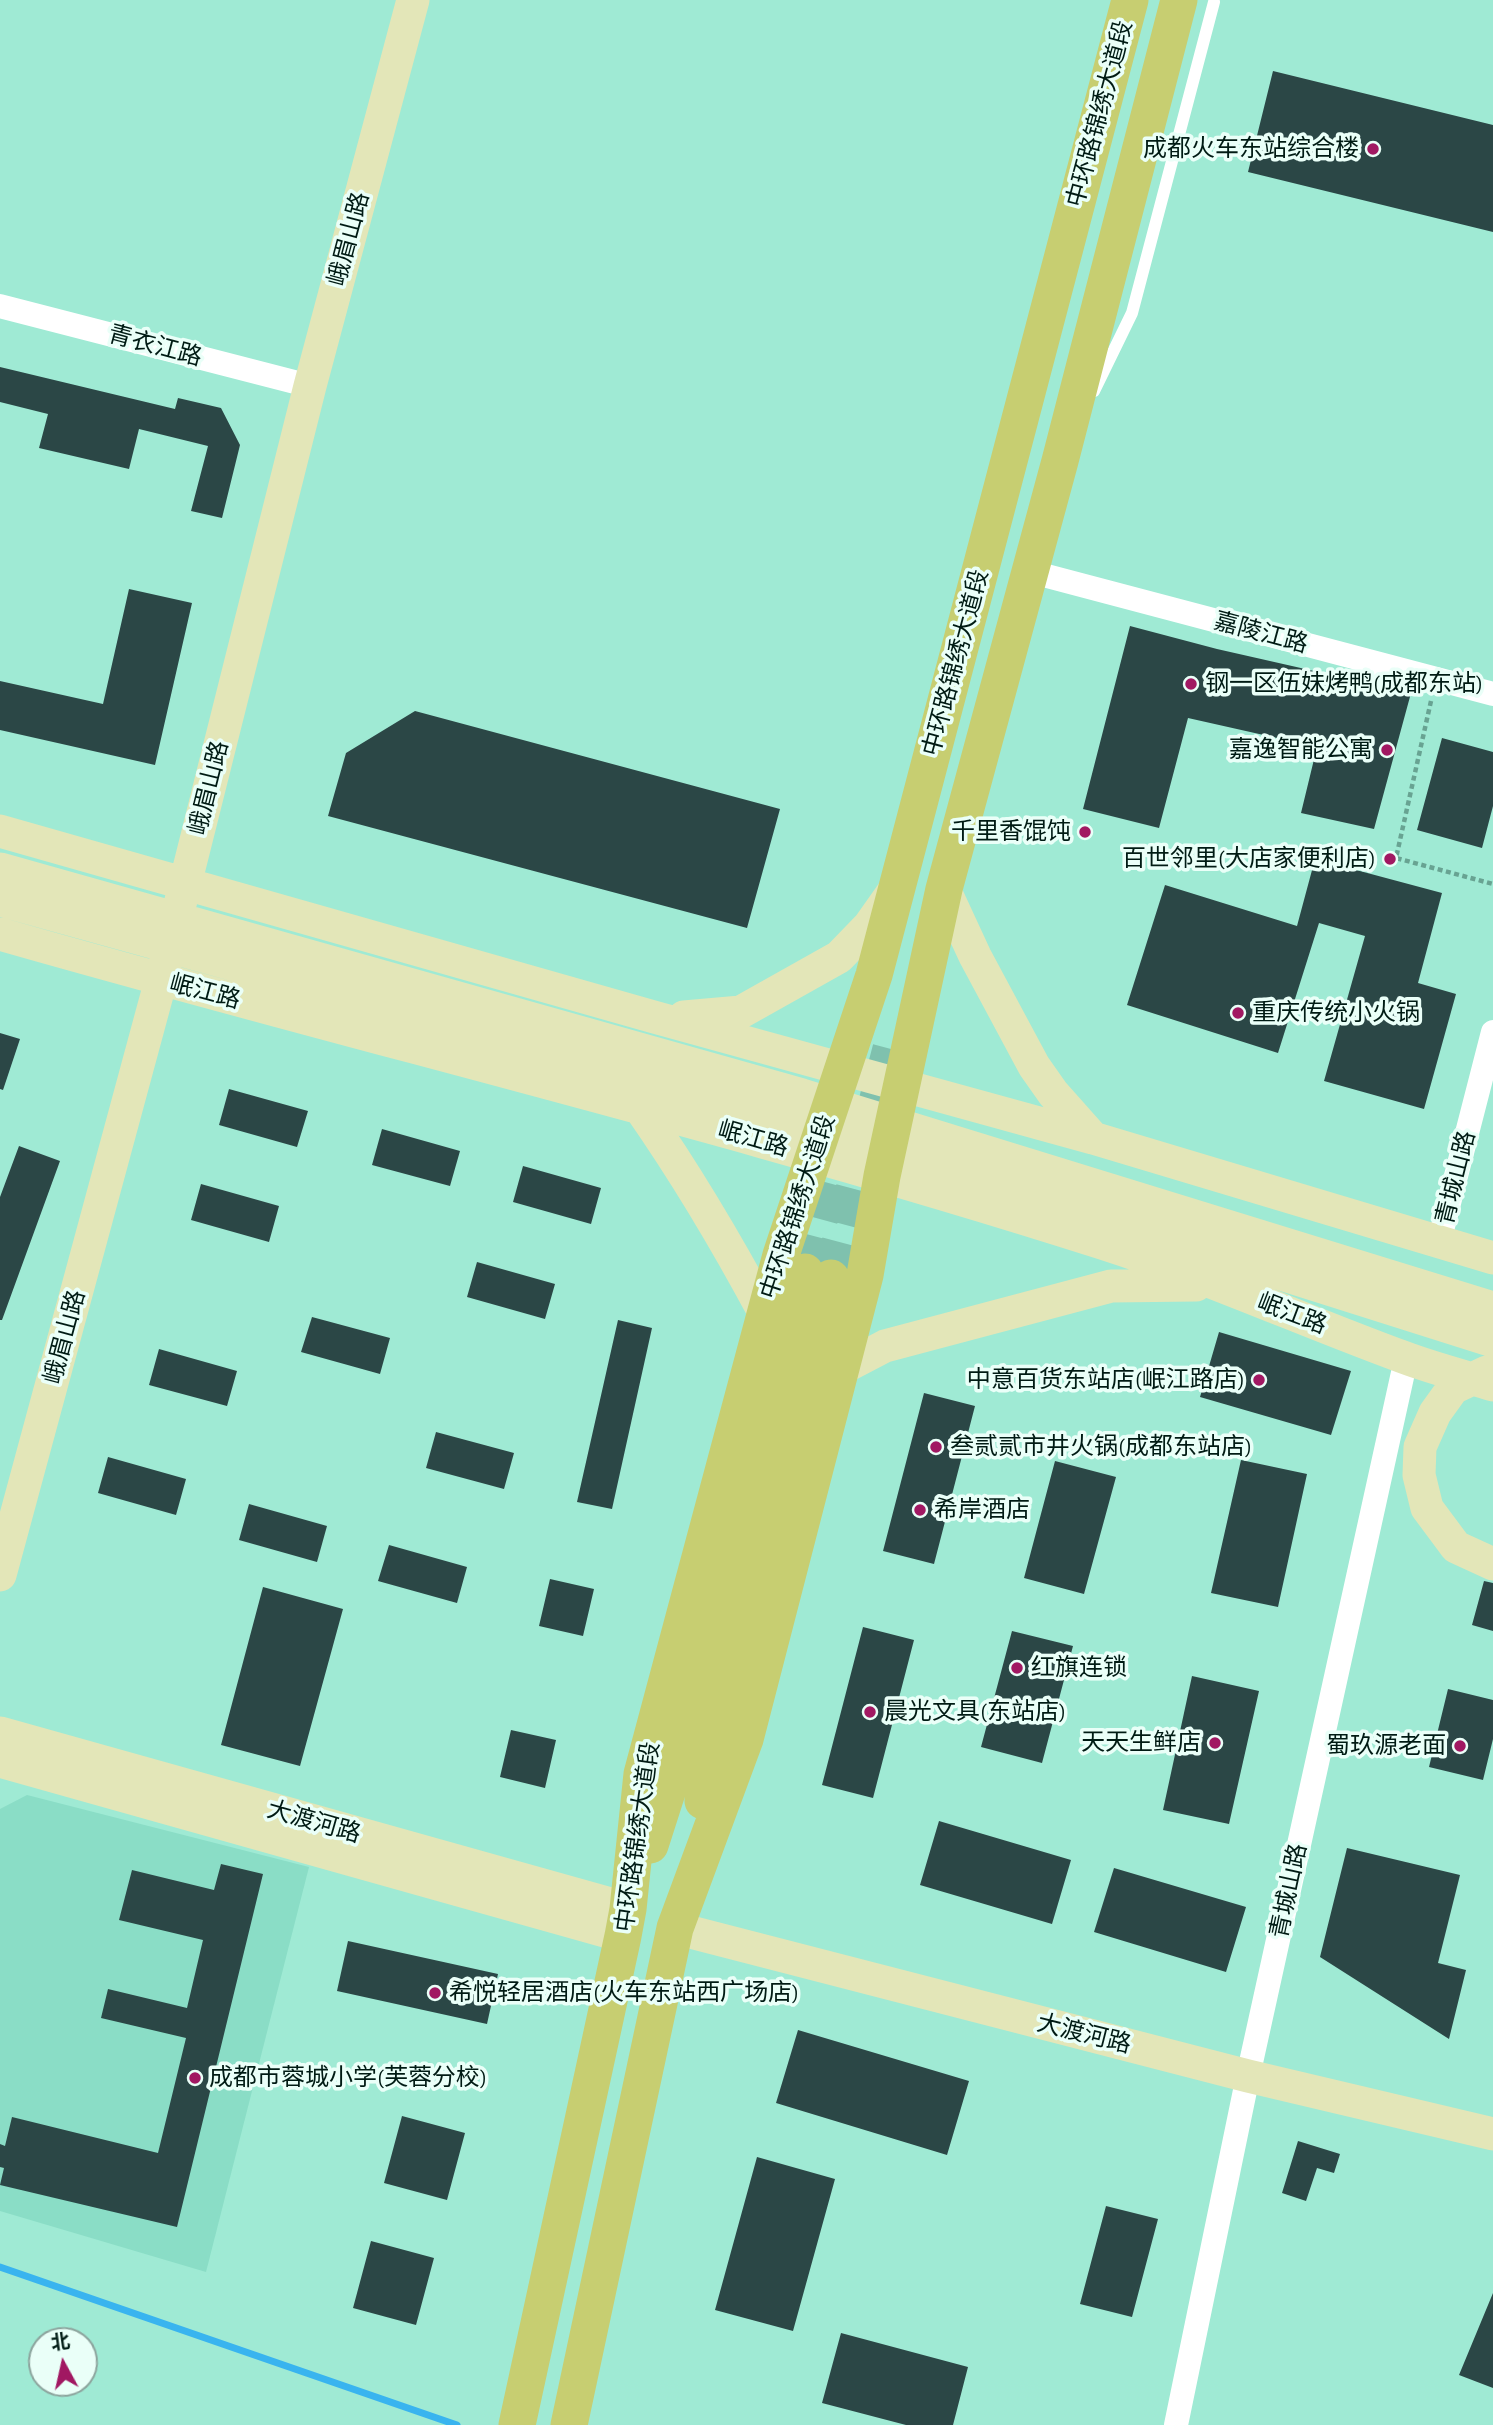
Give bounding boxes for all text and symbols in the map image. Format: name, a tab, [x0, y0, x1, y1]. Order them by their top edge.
street label: 中环路锦绣大道段	[1061, 18, 1139, 210]
place label: 成都火车东站综合楼	[1143, 135, 1359, 163]
marker: 成都火车东站综合楼	[1365, 141, 1381, 157]
street label: 峨眉山路	[323, 189, 375, 289]
street label: 青衣江路	[105, 320, 205, 372]
street label: 中环路锦绣大道段	[917, 567, 995, 759]
street label: 嘉陵江路	[1211, 607, 1311, 659]
place label: 钢一区伍妹烤鸭(成都东站)	[1205, 670, 1483, 698]
marker: 钢一区伍妹烤鸭(成都东站)	[1183, 676, 1199, 692]
place label: 嘉逸智能公寓	[1229, 736, 1373, 764]
street label: 峨眉山路	[183, 738, 235, 838]
marker: 嘉逸智能公寓	[1379, 742, 1395, 758]
place label: 千里香馄饨	[951, 818, 1071, 846]
marker: 千里香馄饨	[1077, 824, 1093, 840]
place label: 百世邻里(大店家便利店)	[1122, 845, 1376, 873]
marker: 百世邻里(大店家便利店)	[1382, 851, 1398, 867]
street label: 岷江路	[166, 969, 244, 1015]
place label: 重庆传统小火锅	[1252, 999, 1420, 1027]
marker: 重庆传统小火锅	[1230, 1005, 1246, 1021]
street label: 中环路锦绣大道段	[755, 1111, 841, 1303]
street label: 岷江路	[714, 1115, 792, 1163]
street label: 青城山路	[1430, 1128, 1482, 1228]
street label: 峨眉山路	[39, 1287, 91, 1387]
street label: 岷江路	[1253, 1288, 1331, 1340]
place label: 中意百货东站店(岷江路店)	[967, 1366, 1245, 1394]
marker: 中意百货东站店(岷江路店)	[1251, 1372, 1267, 1388]
place label: 叁贰贰市井火锅(成都东站店)	[950, 1433, 1252, 1461]
marker: 叁贰贰市井火锅(成都东站店)	[928, 1439, 944, 1455]
place label: 希岸酒店	[934, 1496, 1030, 1524]
marker: 希岸酒店	[912, 1502, 928, 1518]
place label: 红旗连锁	[1031, 1654, 1127, 1682]
marker: 红旗连锁	[1009, 1660, 1025, 1676]
place label: 晨光文具(东站店)	[884, 1698, 1066, 1726]
marker: 晨光文具(东站店)	[862, 1704, 878, 1720]
place label: 天天生鲜店	[1081, 1729, 1201, 1757]
place label: 蜀玖源老面	[1326, 1732, 1446, 1760]
marker: 天天生鲜店	[1207, 1735, 1223, 1751]
marker: 蜀玖源老面	[1452, 1738, 1468, 1754]
street label: 中环路锦绣大道段	[610, 1740, 666, 1934]
street label: 大渡河路	[264, 1795, 364, 1849]
street label: 青城山路	[1265, 1841, 1313, 1941]
place label: 希悦轻居酒店(火车东站西广场店)	[449, 1979, 799, 2007]
marker: 希悦轻居酒店(火车东站西广场店)	[427, 1985, 443, 2001]
street label: 大渡河路	[1034, 2008, 1134, 2060]
place label: 成都市蓉城小学(芙蓉分校)	[209, 2064, 487, 2092]
marker: 成都市蓉城小学(芙蓉分校)	[187, 2070, 203, 2086]
north arrow	[28, 2327, 98, 2397]
text: 北	[50, 2332, 71, 2353]

